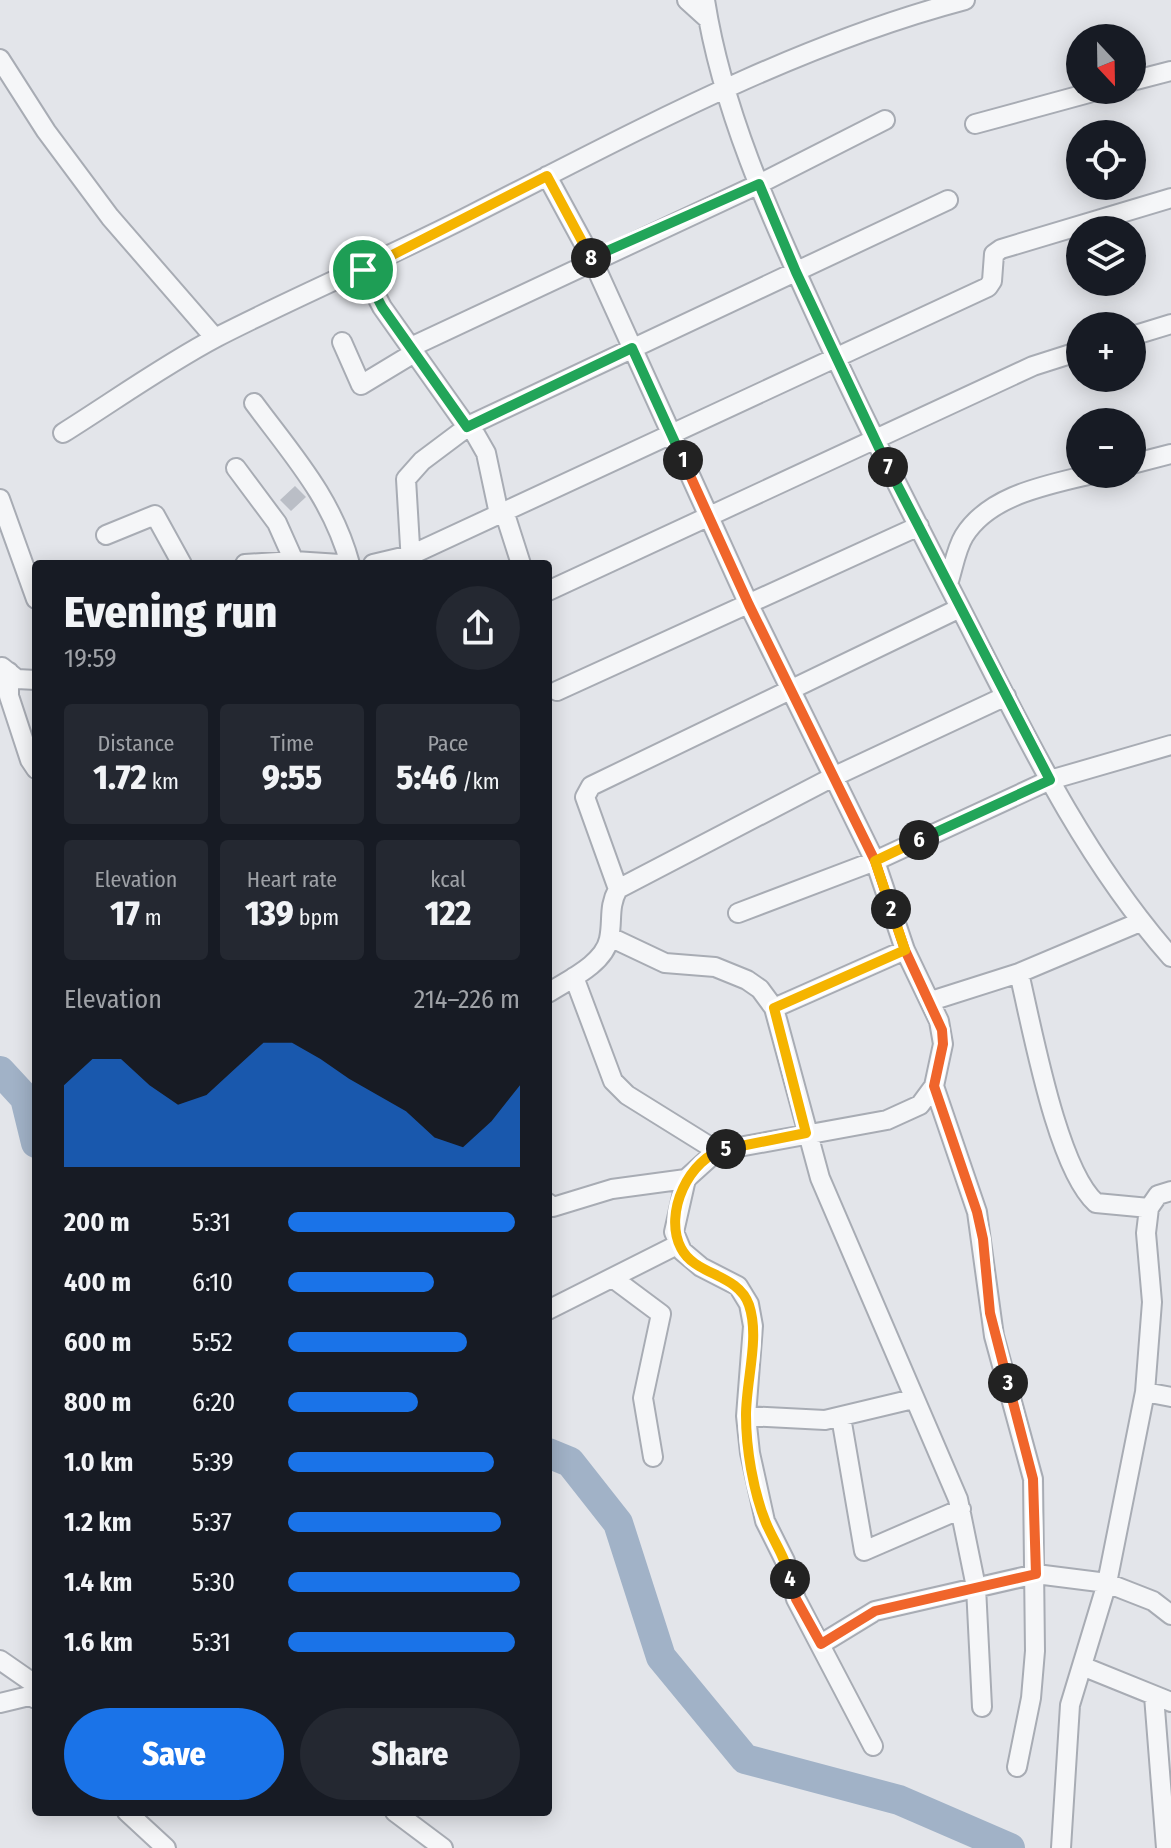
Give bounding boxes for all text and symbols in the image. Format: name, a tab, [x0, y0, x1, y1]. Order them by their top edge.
north arrow	[1066, 24, 1146, 104]
map controls	[1066, 24, 1146, 488]
button: locate	[1066, 120, 1146, 200]
button: layers	[1066, 216, 1146, 296]
pin	[329, 236, 397, 304]
pin: 8	[571, 238, 611, 278]
text: 8	[585, 244, 597, 271]
icon: arrive	[341, 248, 385, 292]
button: +	[1066, 312, 1146, 392]
button: −	[1066, 408, 1146, 488]
pin: 1	[663, 440, 703, 480]
text: 1	[678, 446, 688, 473]
pin: 7	[868, 447, 908, 487]
text: 7	[883, 453, 893, 480]
text: Evening run	[64, 586, 277, 639]
button: share	[436, 586, 520, 670]
text: 19:59	[64, 643, 117, 674]
text: Distance	[97, 730, 175, 757]
text: Time	[270, 730, 314, 757]
text: Pace	[427, 730, 469, 757]
text: 1.72	[93, 757, 146, 798]
text: 9:55	[262, 757, 322, 798]
text: 5:46	[396, 757, 457, 798]
text: km	[146, 768, 179, 795]
text: /km	[457, 768, 500, 795]
pin: 6	[899, 820, 939, 860]
text: 6	[913, 826, 925, 853]
text: Elevation	[95, 866, 177, 893]
text: Heart rate	[247, 866, 337, 893]
text: kcal	[430, 866, 466, 893]
pin: 2	[871, 889, 911, 929]
text: 17	[110, 893, 140, 934]
text: 139	[245, 893, 294, 934]
text: 122	[425, 893, 471, 934]
text: 2	[886, 895, 896, 922]
text: m	[140, 904, 162, 931]
text: bpm	[294, 904, 339, 931]
text: Elevation	[64, 984, 162, 1015]
text: 214–226 m	[414, 984, 520, 1015]
pin: 5	[706, 1129, 746, 1169]
text: 5	[721, 1135, 731, 1162]
text: 200 m	[64, 1207, 130, 1238]
text: 5:31	[192, 1207, 231, 1238]
text: 400 m	[64, 1267, 131, 1298]
text: 6:10	[192, 1267, 233, 1298]
text: 600 m	[64, 1327, 131, 1358]
text: 5:52	[192, 1327, 233, 1358]
pin: 3	[988, 1363, 1028, 1403]
text: 3	[1003, 1369, 1013, 1396]
text: 800 m	[64, 1387, 131, 1418]
text: 6:20	[192, 1387, 235, 1418]
text: 1.0 km	[64, 1447, 133, 1478]
text: 5:39	[192, 1447, 234, 1478]
text: 1.2 km	[64, 1507, 131, 1538]
text: 5:37	[192, 1507, 232, 1538]
pin: 4	[770, 1559, 810, 1599]
text: 4	[784, 1565, 796, 1592]
text: 1.4 km	[64, 1567, 132, 1598]
text: 5:30	[192, 1567, 235, 1598]
text: 1.6 km	[64, 1627, 133, 1658]
text: 5:31	[192, 1627, 231, 1658]
button: Save	[64, 1708, 284, 1800]
button: Share	[300, 1708, 520, 1800]

